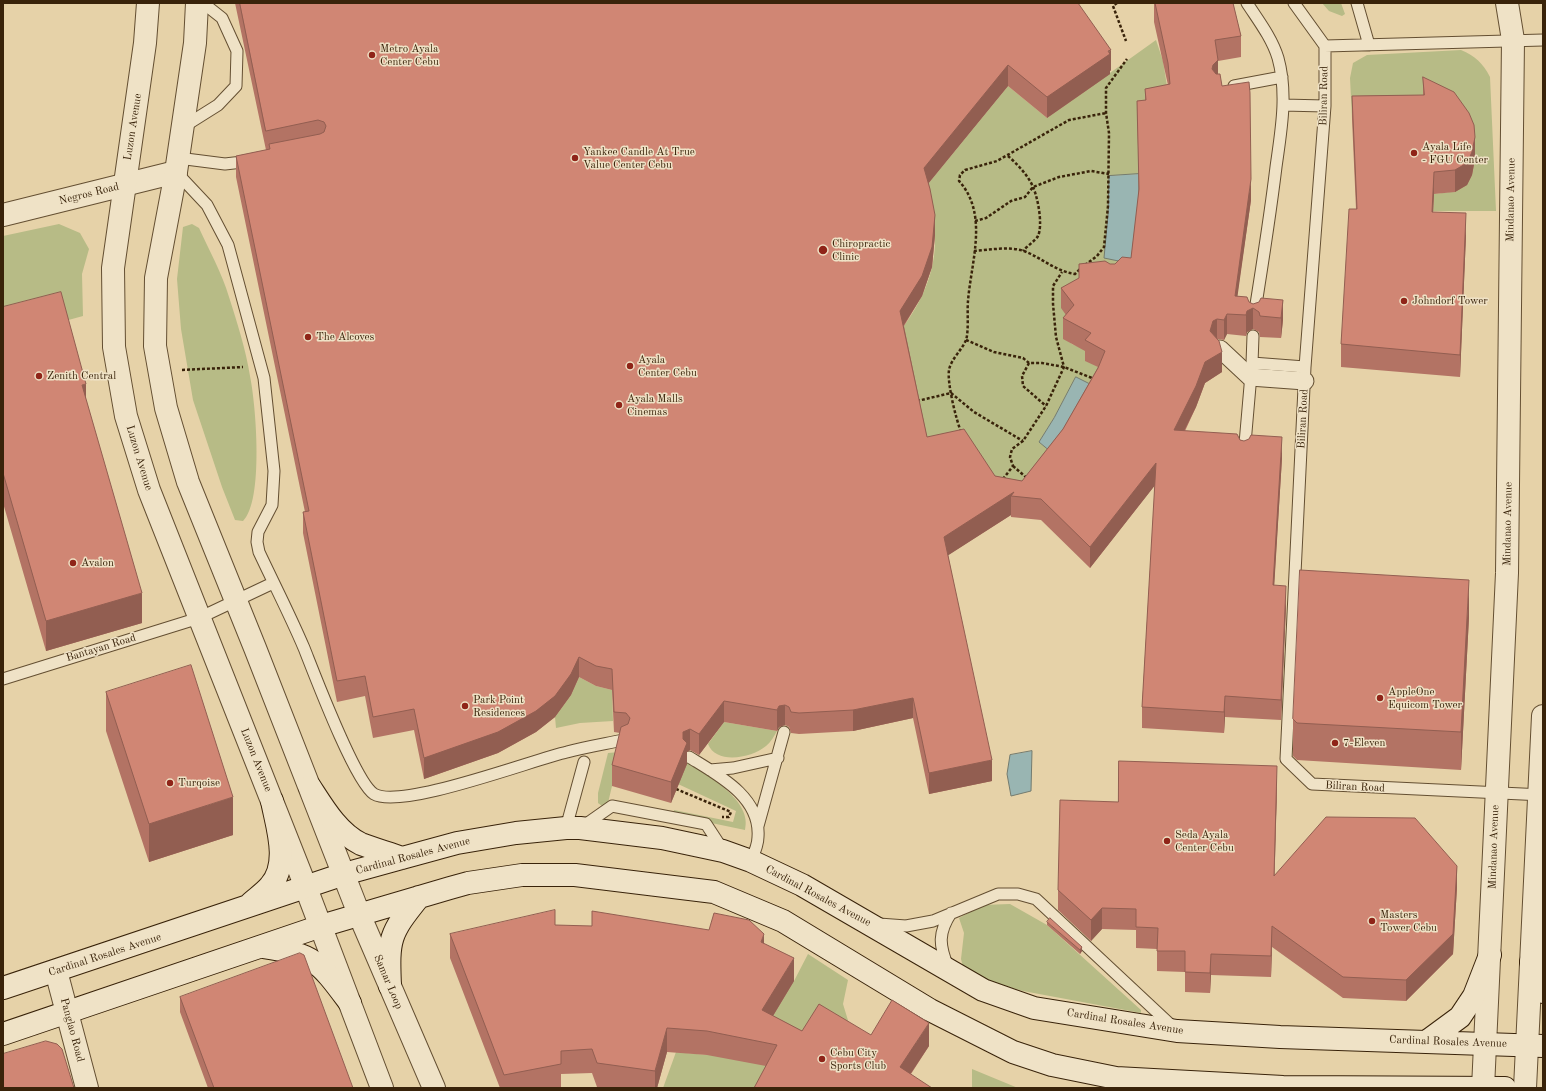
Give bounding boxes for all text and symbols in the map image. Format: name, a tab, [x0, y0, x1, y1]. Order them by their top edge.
place label: Metro Ayala Center Cebu	[380, 42, 439, 68]
marker: Metro Ayala Center Cebu	[367, 50, 377, 60]
street label: Biliran Road	[1317, 66, 1331, 126]
street label: Luzon Avenue	[121, 93, 145, 161]
place label: Ayala Life - FGU Center	[1422, 140, 1488, 166]
place label: Yankee Candle At True Value Center Cebu	[583, 145, 695, 171]
marker: Ayala Life - FGU Center	[1409, 148, 1419, 158]
marker: Yankee Candle At True Value Center Cebu	[570, 153, 580, 163]
street label: Mindanao Avenue	[1504, 158, 1518, 242]
street label: Negros Road	[57, 180, 121, 208]
place label: Chiropractic Clinic	[832, 237, 890, 263]
marker: Chiropractic Clinic	[817, 244, 829, 256]
place label: Johndorf Tower	[1412, 294, 1488, 308]
marker: Johndorf Tower	[1399, 296, 1409, 306]
place label: The Alcoves	[316, 330, 374, 344]
marker: The Alcoves	[303, 332, 313, 342]
place label: Ayala Center Cebu	[638, 353, 697, 379]
marker: Ayala Center Cebu	[625, 361, 635, 371]
place label: Zenith Central	[47, 369, 116, 383]
marker: Zenith Central	[34, 371, 44, 381]
street label: Biliran Road	[1295, 389, 1311, 449]
place label: Ayala Malls Cinemas	[627, 392, 683, 418]
marker: Ayala Malls Cinemas	[614, 400, 624, 410]
street label: Luzon Avenue	[123, 424, 155, 492]
street label: Mindanao Avenue	[1501, 482, 1515, 566]
place label: Avalon	[81, 556, 114, 570]
marker: Avalon	[68, 558, 78, 568]
street label: Bantayan Road	[64, 631, 138, 665]
place label: AppleOne Equicom Tower	[1388, 685, 1462, 711]
place label: Park Point Residences	[473, 693, 525, 719]
marker: AppleOne Equicom Tower	[1375, 693, 1385, 703]
marker: Park Point Residences	[460, 701, 470, 711]
street label: Luzon Avenue	[237, 726, 275, 794]
place label: 7-Eleven	[1343, 736, 1385, 750]
marker: 7-Eleven	[1330, 738, 1340, 748]
place label: Turqoise	[178, 776, 220, 790]
marker: Turqoise	[165, 778, 175, 788]
street label: Biliran Road	[1325, 779, 1385, 795]
street label: Mindanao Avenue	[1486, 805, 1502, 889]
place label: Seda Ayala Center Cebu	[1175, 828, 1234, 854]
street label: Cardinal Rosales Avenue	[354, 834, 472, 878]
marker: Seda Ayala Center Cebu	[1162, 836, 1172, 846]
street label: Cardinal Rosales Avenue	[763, 863, 873, 929]
place label: Masters Tower Cebu	[1380, 908, 1437, 934]
marker: Masters Tower Cebu	[1367, 916, 1377, 926]
street label: Cardinal Rosales Avenue	[47, 931, 163, 979]
street label: Samar Loop	[371, 953, 405, 1011]
street label: Panglao Road	[57, 997, 87, 1063]
street label: Cardinal Rosales Avenue	[1066, 1006, 1184, 1038]
street label: Cardinal Rosales Avenue	[1389, 1033, 1507, 1051]
place label: Cebu City Sports Club	[830, 1046, 886, 1072]
marker: Cebu City Sports Club	[817, 1054, 827, 1064]

